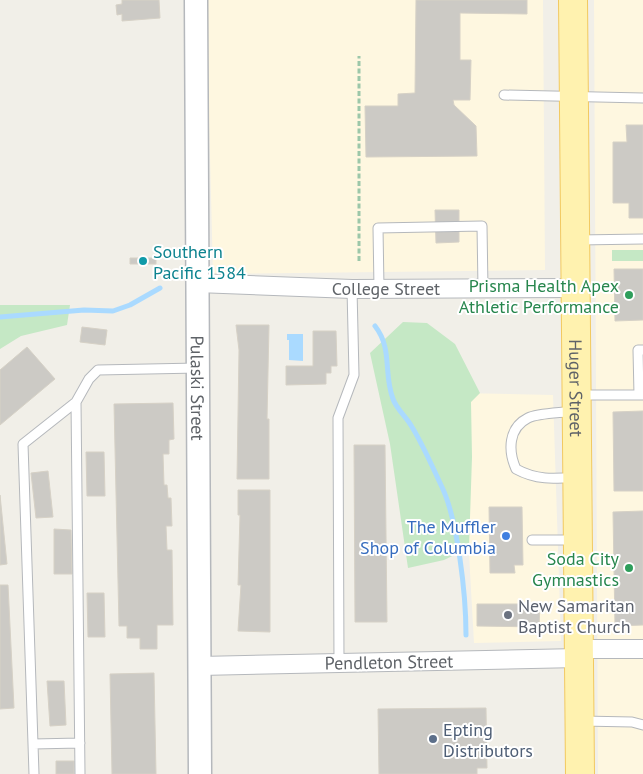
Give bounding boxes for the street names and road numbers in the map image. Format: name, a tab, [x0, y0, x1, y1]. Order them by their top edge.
street label: College Street	[332, 277, 440, 300]
street label: Pulaski Street	[186, 335, 210, 441]
street label: Huger Street	[565, 339, 588, 437]
street label: Pendleton Street	[324, 649, 454, 675]

